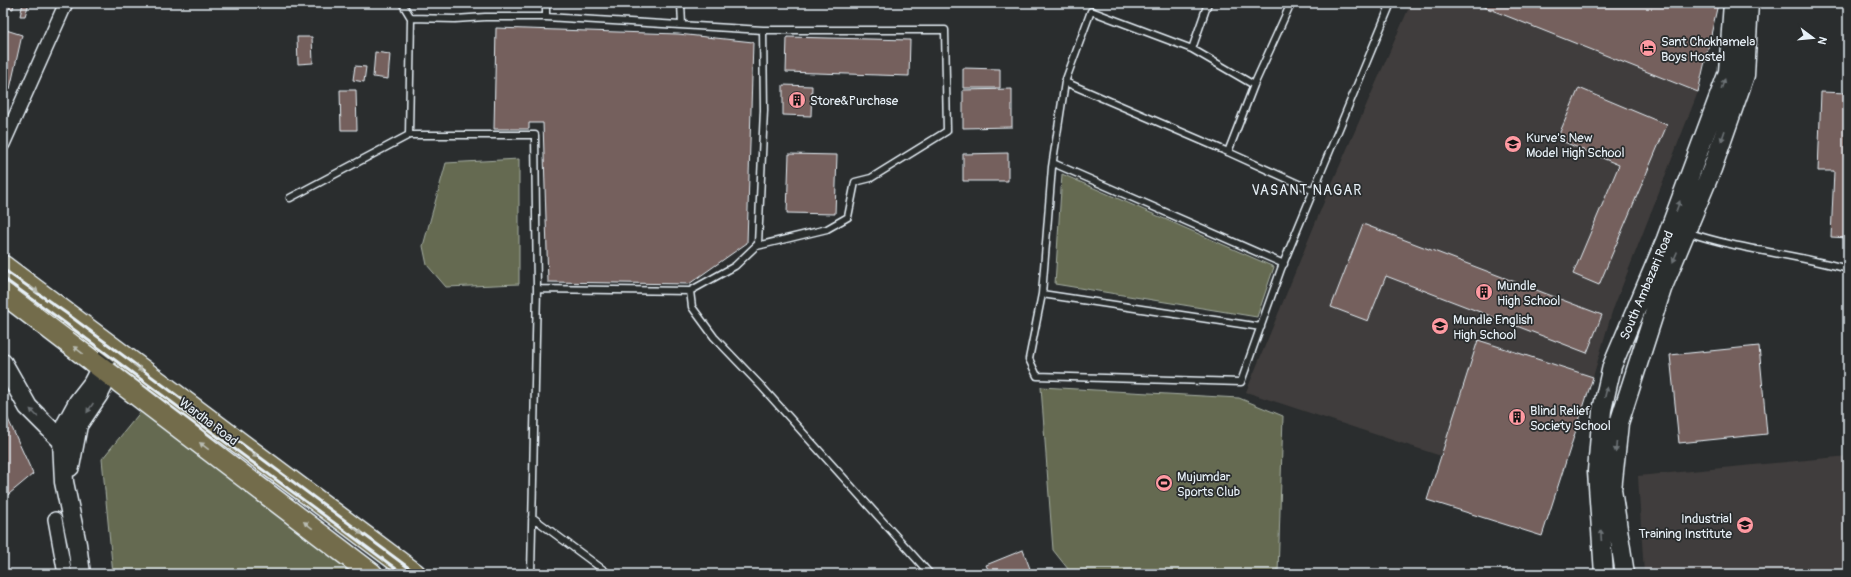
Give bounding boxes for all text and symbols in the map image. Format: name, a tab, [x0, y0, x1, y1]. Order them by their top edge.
north arrow	[1793, 18, 1833, 58]
place label: Sant Chokhamela Boys Hostel	[1661, 34, 1755, 65]
text: N	[1815, 35, 1829, 47]
hotel icon: Sant Chokhamela Boys Hostel	[1638, 38, 1658, 58]
one-way arrow	[1721, 77, 1727, 89]
building icon: Store&Purchase	[787, 90, 807, 110]
place label: Store&Purchase	[810, 93, 899, 109]
place label: Kurve's New Model High School	[1526, 130, 1625, 161]
one-way arrow	[1720, 131, 1726, 143]
school or university icon: Kurve's New Model High School	[1503, 134, 1523, 154]
district label: VASANT NAGAR	[1252, 182, 1362, 199]
one-way arrow	[1676, 199, 1682, 211]
street label: South Ambazari Road	[1617, 228, 1677, 342]
one-way arrow	[1672, 251, 1678, 263]
place label: Mundle High School	[1497, 278, 1560, 309]
building icon: Mundle High School	[1474, 282, 1494, 302]
one-way arrow	[29, 285, 40, 293]
place label: Mundle English High School	[1453, 312, 1533, 343]
school or university icon: Mundle English High School	[1430, 316, 1450, 336]
one-way arrow	[73, 346, 84, 355]
one-way arrow	[132, 363, 143, 372]
one-way arrow	[1604, 386, 1610, 398]
street label: Wardha Road	[176, 394, 241, 449]
one-way arrow	[86, 403, 94, 413]
place label: Blind Relief Society School	[1530, 403, 1611, 434]
building icon: Blind Relief Society School	[1507, 407, 1527, 427]
one-way arrow	[30, 408, 39, 418]
one-way arrow	[1613, 441, 1620, 453]
one-way arrow	[199, 443, 209, 451]
one-way arrow	[248, 450, 258, 458]
place label: Mujumdar Sports Club	[1177, 469, 1240, 500]
sports icon: Mujumdar Sports Club	[1154, 473, 1174, 493]
place label: Industrial Training Institute	[1638, 511, 1733, 542]
school or university icon: Industrial Training Institute	[1735, 515, 1755, 535]
one-way arrow	[302, 521, 313, 529]
one-way arrow	[352, 527, 363, 535]
one-way arrow	[1598, 529, 1605, 541]

